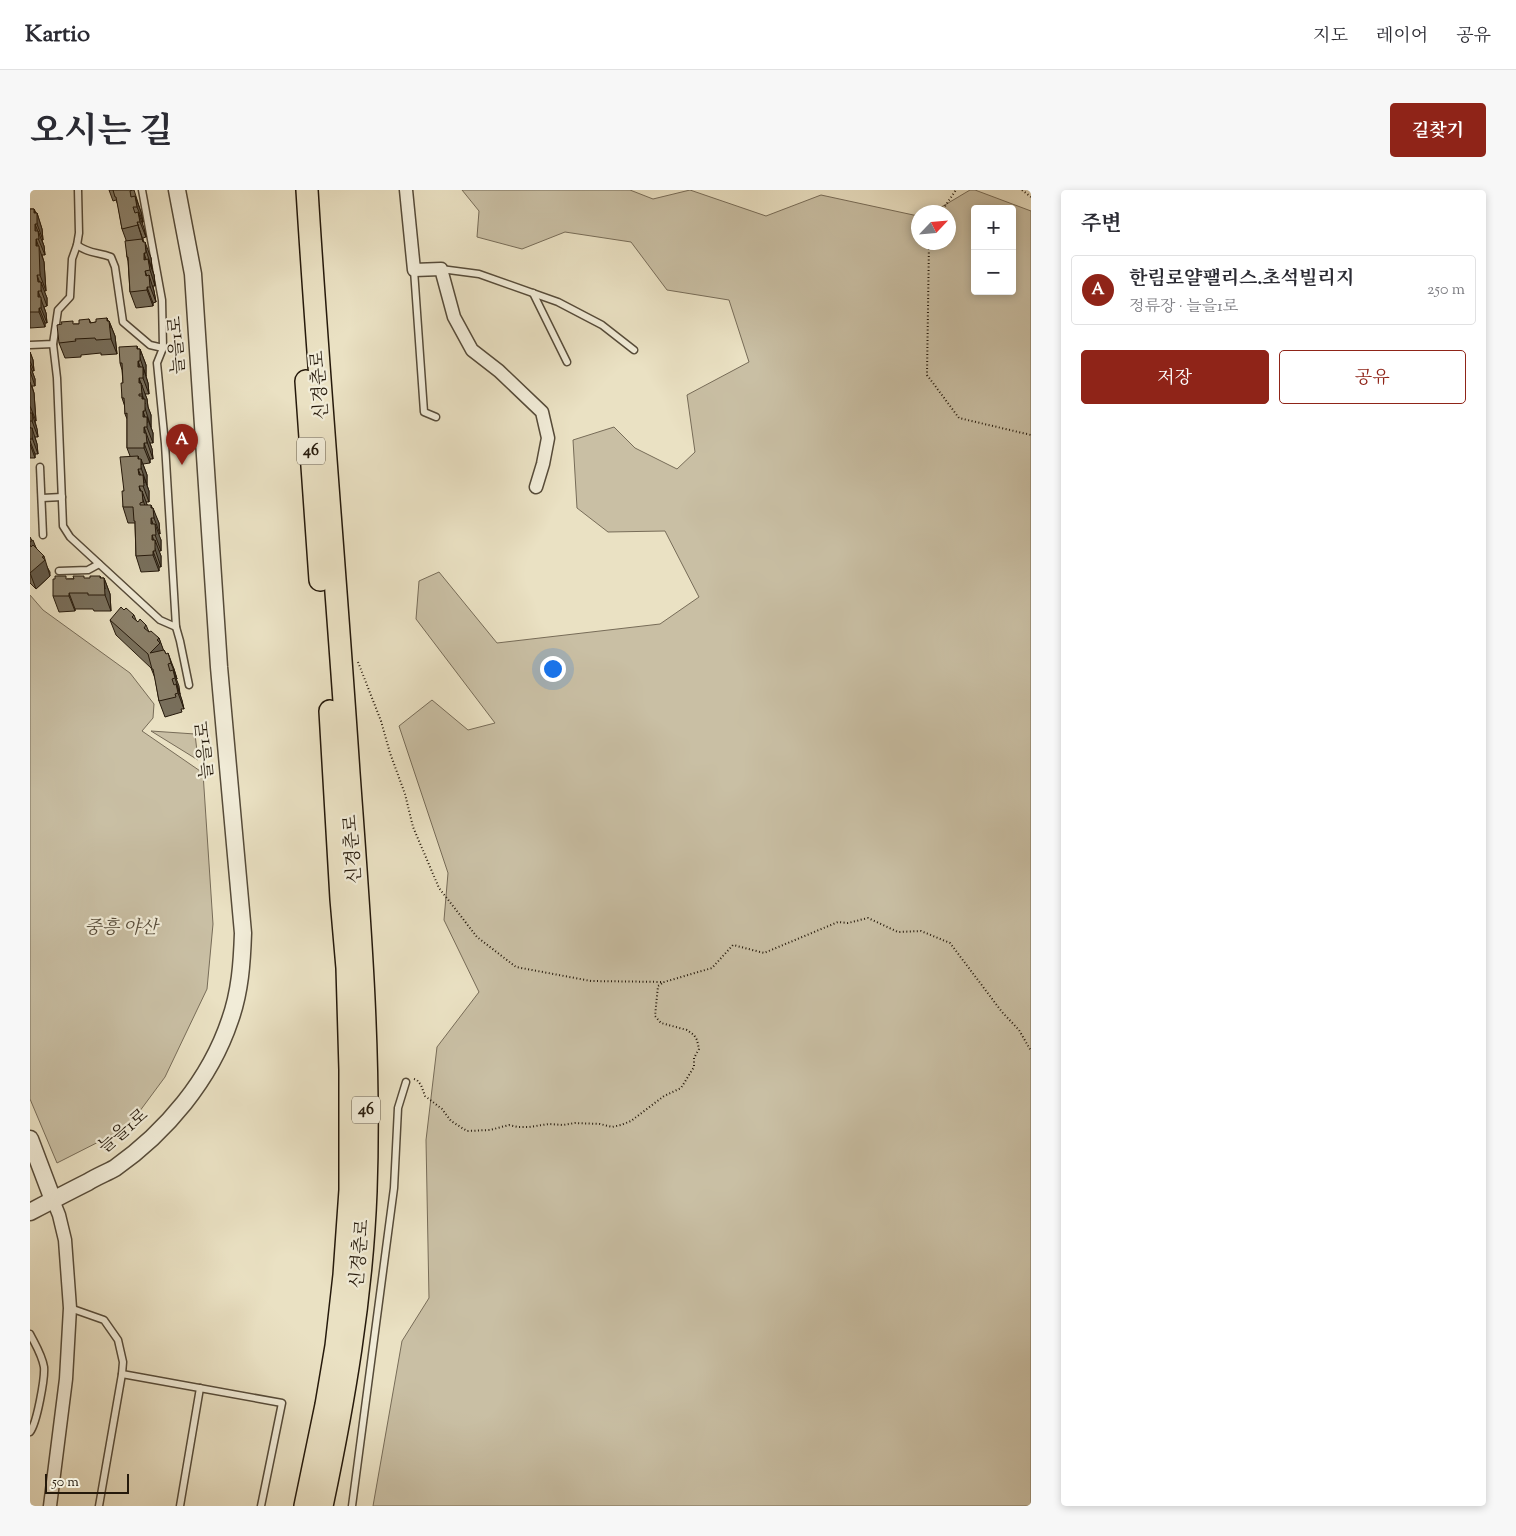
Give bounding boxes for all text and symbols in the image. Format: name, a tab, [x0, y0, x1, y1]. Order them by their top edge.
text: Kartio	[25, 18, 90, 52]
text: 지도	[1313, 24, 1348, 50]
text: 레이어	[1376, 24, 1428, 50]
text: 공유	[1456, 24, 1491, 50]
button: 길찾기	[1390, 103, 1486, 157]
text: 오시는 길	[30, 108, 173, 159]
north arrow	[911, 205, 956, 250]
map controls	[971, 205, 1016, 295]
button: +	[971, 205, 1016, 250]
text: 주변	[1081, 210, 1122, 240]
button: −	[971, 250, 1016, 295]
text: 한림로얄팰리스.초석빌리지	[1129, 266, 1354, 293]
text: A	[1092, 279, 1105, 302]
text: 250 m	[1427, 279, 1465, 302]
text: 정류장 · 늘을1로	[1129, 296, 1238, 319]
street label: 늘을1로	[163, 315, 193, 375]
street label: 신경춘로	[306, 349, 336, 421]
button: 저장	[1081, 350, 1269, 404]
button: 공유	[1279, 350, 1466, 404]
pin: A	[166, 424, 198, 465]
road number: 46	[297, 438, 325, 464]
your location	[540, 656, 566, 682]
street label: 늘을1로	[191, 720, 221, 780]
street label: 신경춘로	[339, 813, 369, 885]
park label: 중흥 야산	[84, 916, 160, 942]
road number: 46	[352, 1096, 380, 1124]
street label: 늘을1로	[93, 1103, 155, 1161]
street label: 신경춘로	[345, 1218, 377, 1290]
scale bar	[45, 1471, 129, 1494]
text: 50 m	[52, 1473, 79, 1493]

